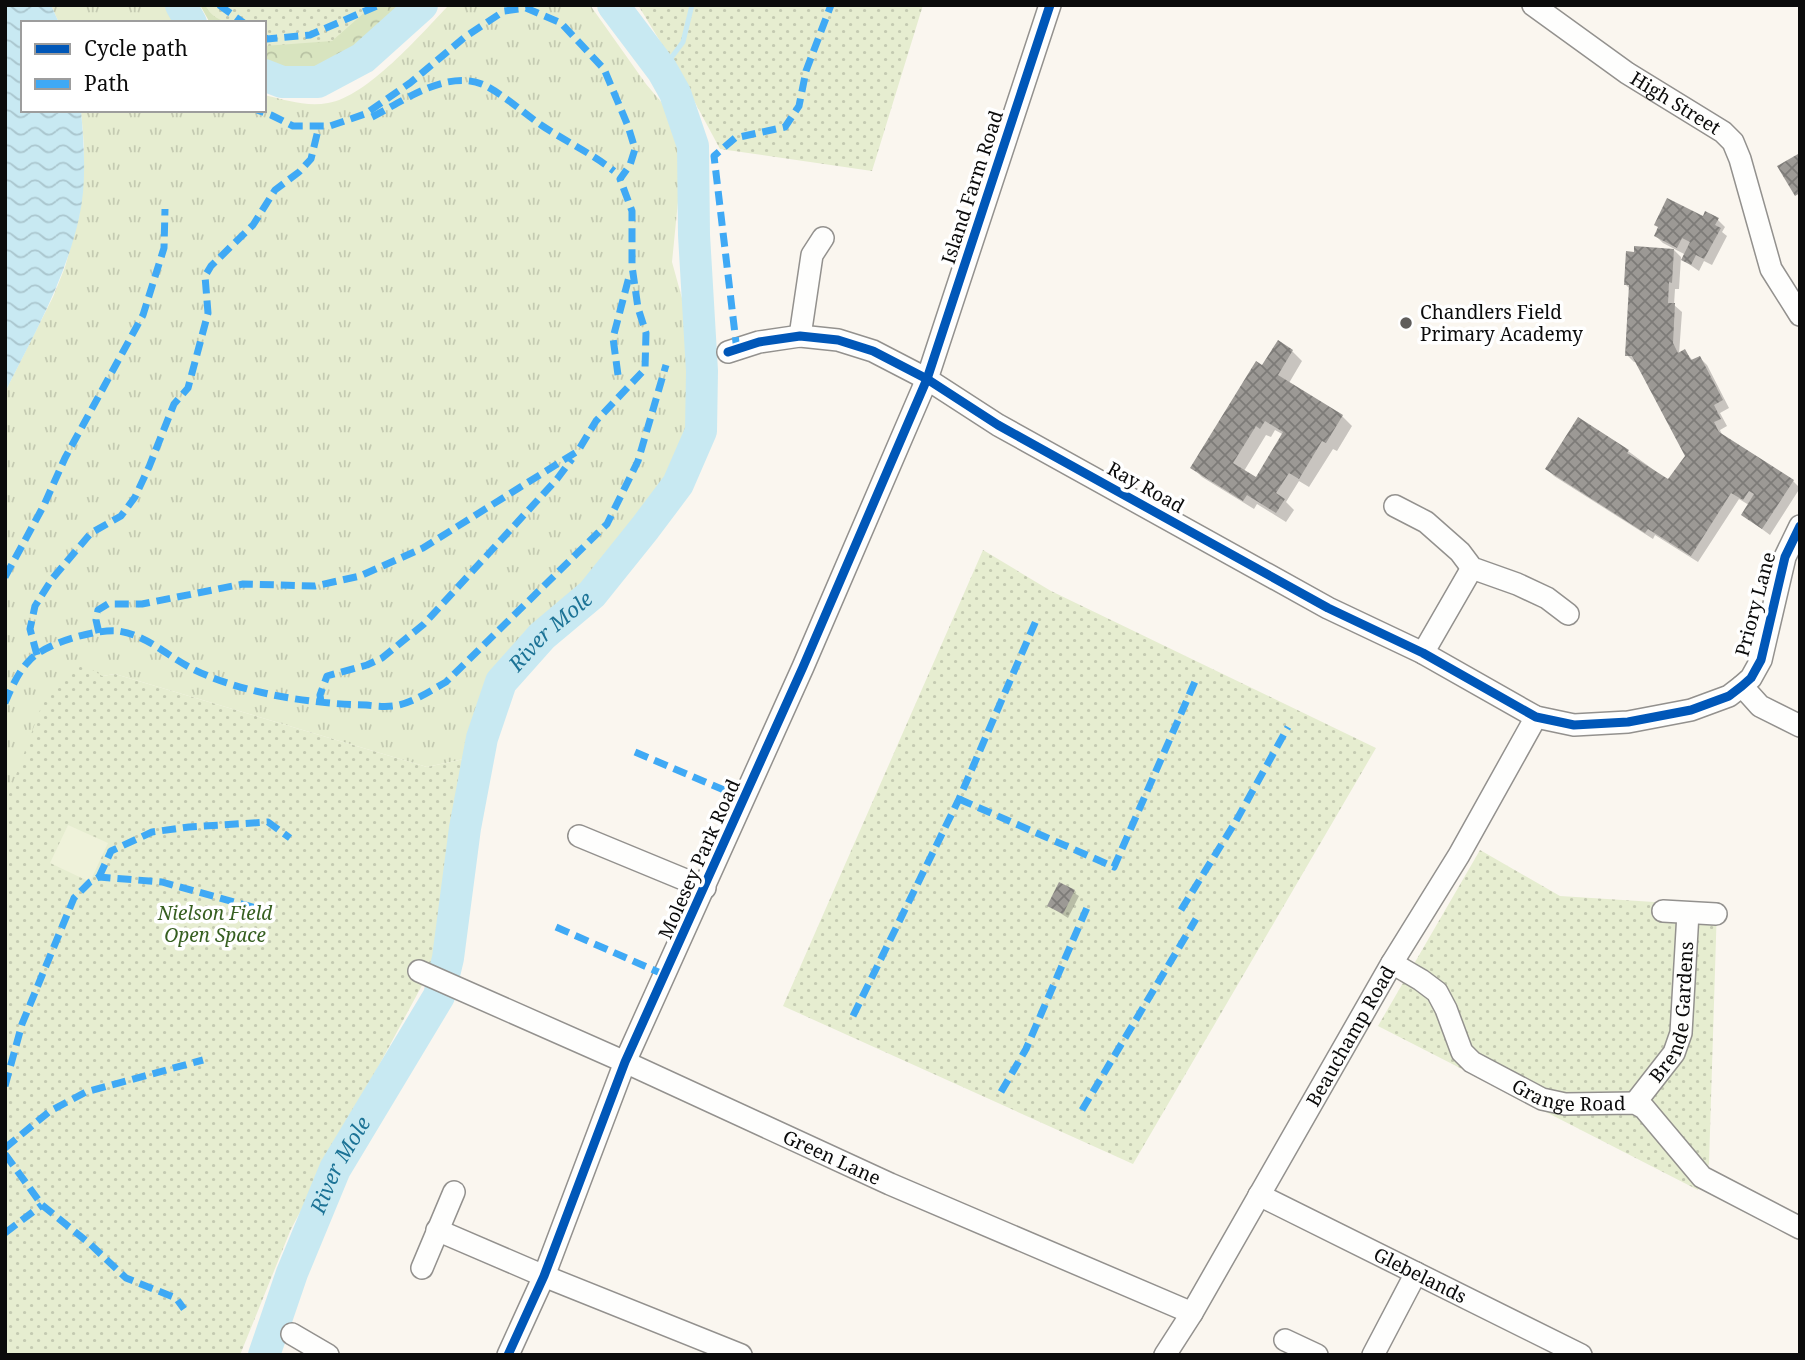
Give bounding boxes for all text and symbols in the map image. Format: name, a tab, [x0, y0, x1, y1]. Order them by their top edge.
legend	[21, 21, 266, 112]
text: Cycle path	[84, 34, 188, 62]
street label: High Street	[1626, 65, 1726, 141]
text: Path	[84, 69, 129, 97]
street label: Island Farm Road	[935, 107, 1009, 267]
place label: Chandlers Field Primary Academy	[1420, 299, 1583, 347]
marker: Chandlers Field Primary Academy	[1398, 315, 1414, 331]
street label: Ray Road	[1103, 455, 1189, 519]
street label: Priory Lane	[1729, 549, 1781, 659]
water label: River Mole	[501, 584, 598, 678]
street label: Molesey Park Road	[652, 775, 746, 943]
park label: Nielson Field Open Space	[157, 900, 273, 948]
street label: Brende Gardens	[1643, 941, 1699, 1088]
street label: Beauchamp Road	[1300, 961, 1401, 1111]
street label: Grange Road	[1507, 1072, 1626, 1117]
water label: River Mole	[303, 1111, 376, 1218]
street label: Green Lane	[779, 1123, 885, 1191]
street label: Glebelands	[1369, 1241, 1471, 1309]

